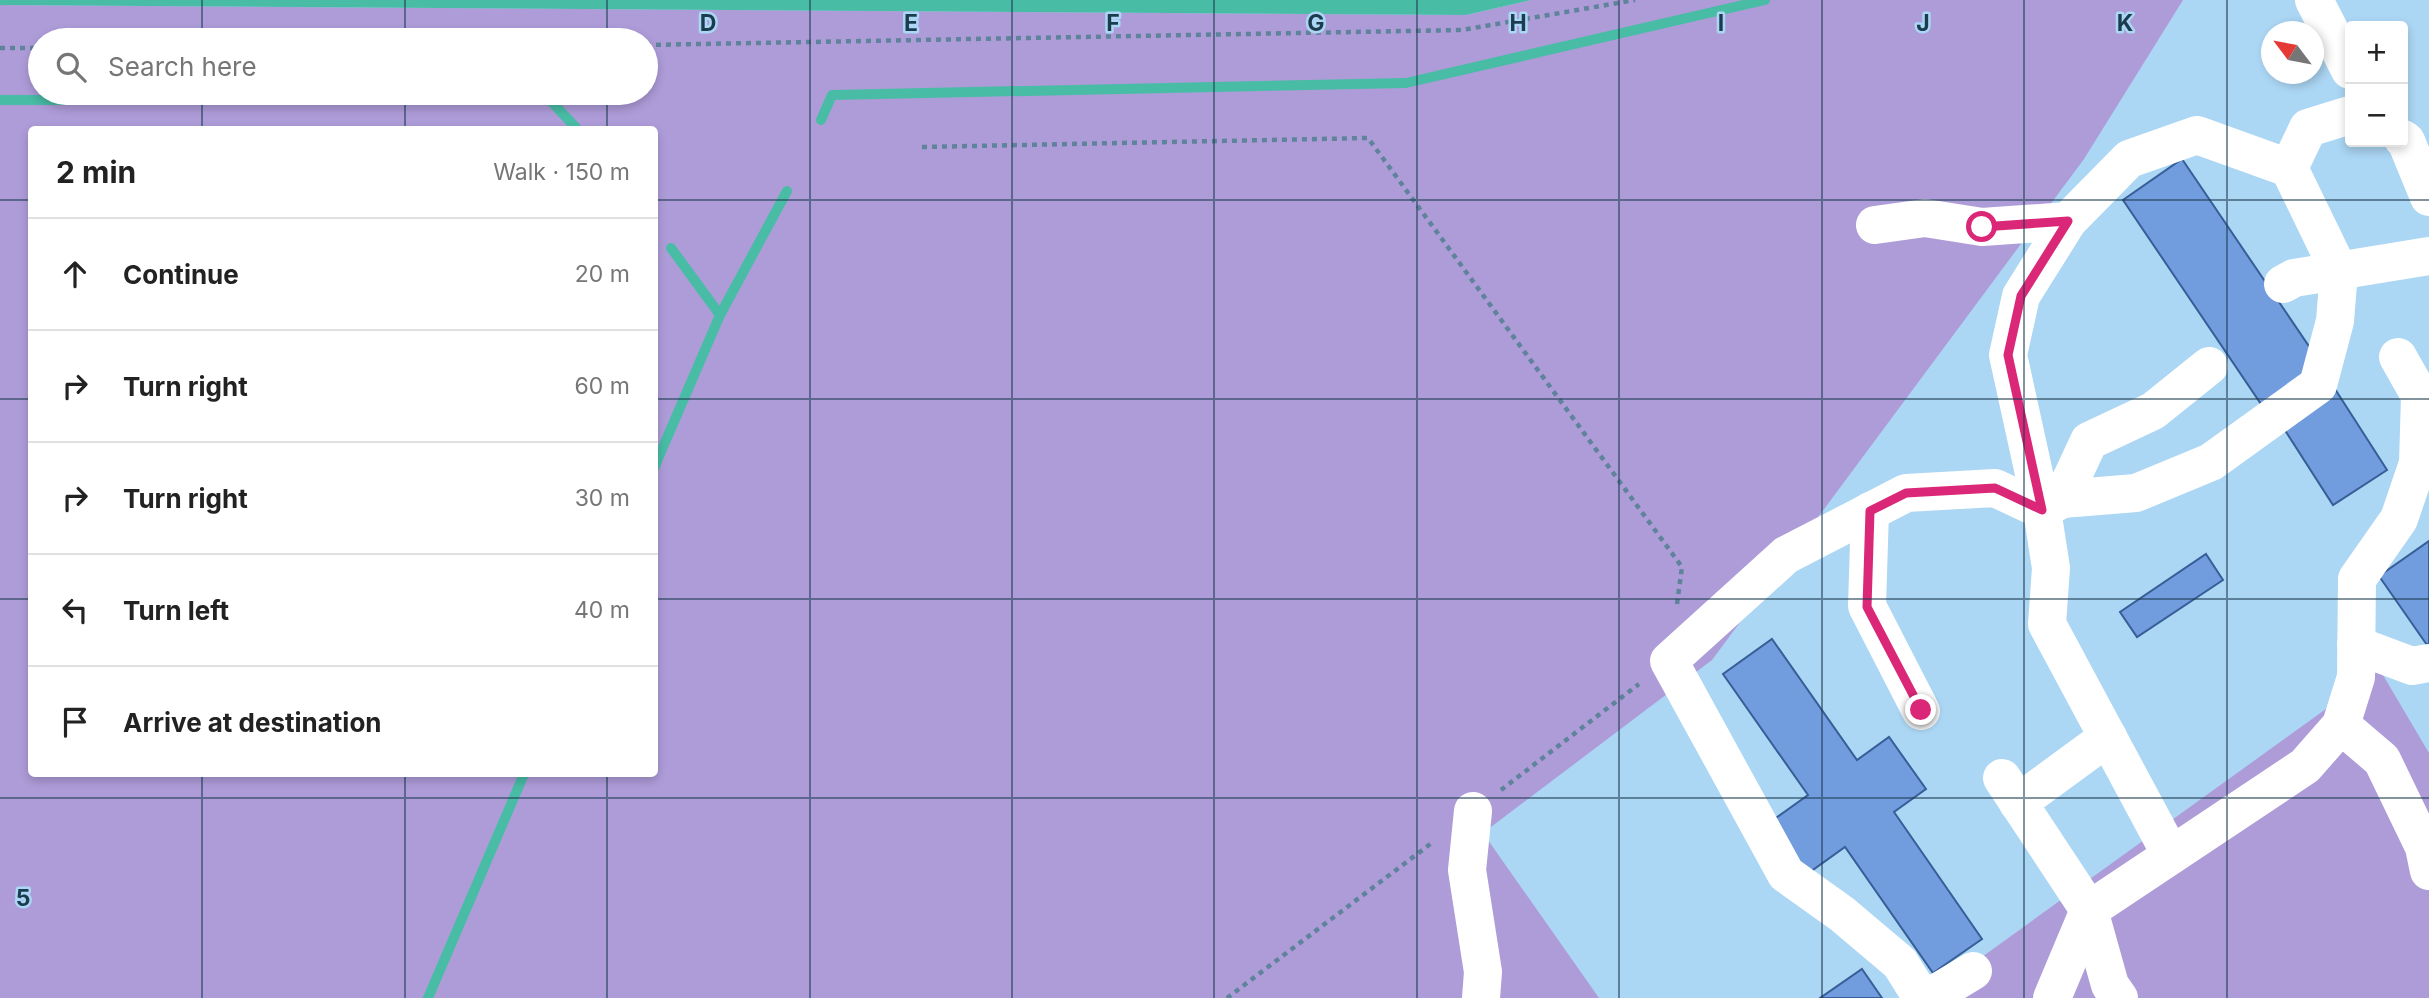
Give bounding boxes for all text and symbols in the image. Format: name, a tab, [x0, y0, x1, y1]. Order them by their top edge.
text: D	[700, 9, 716, 37]
text: E	[904, 9, 918, 37]
text: F	[1106, 9, 1120, 37]
text: G	[1307, 9, 1325, 37]
text: H	[1509, 9, 1527, 37]
text: I	[1718, 9, 1724, 37]
text: J	[1916, 9, 1930, 37]
text: K	[2117, 9, 2133, 37]
north arrow	[2261, 21, 2324, 84]
map controls	[2345, 21, 2408, 147]
button: +	[2345, 21, 2408, 84]
search box	[28, 28, 658, 105]
icon: search	[52, 48, 90, 86]
text: Search here	[108, 51, 257, 82]
button: −	[2345, 84, 2408, 147]
text: 2 min	[56, 154, 136, 190]
text: Walk · 150 m	[493, 158, 630, 186]
route start	[1966, 211, 1997, 242]
icon: ahead	[56, 255, 94, 293]
text: Continue	[123, 259, 239, 290]
text: 20 m	[575, 260, 630, 288]
icon: right	[56, 367, 94, 405]
text: Turn right	[123, 371, 248, 402]
text: 60 m	[575, 372, 630, 400]
icon: right	[56, 479, 94, 517]
text: Turn right	[123, 483, 248, 514]
text: 30 m	[575, 484, 630, 512]
icon: left	[56, 591, 94, 629]
text: Turn left	[123, 595, 229, 626]
text: 40 m	[574, 596, 630, 624]
route end	[1905, 694, 1936, 725]
icon: arrive	[56, 703, 94, 741]
text: Arrive at destination	[123, 707, 382, 738]
text: 5	[16, 884, 30, 912]

